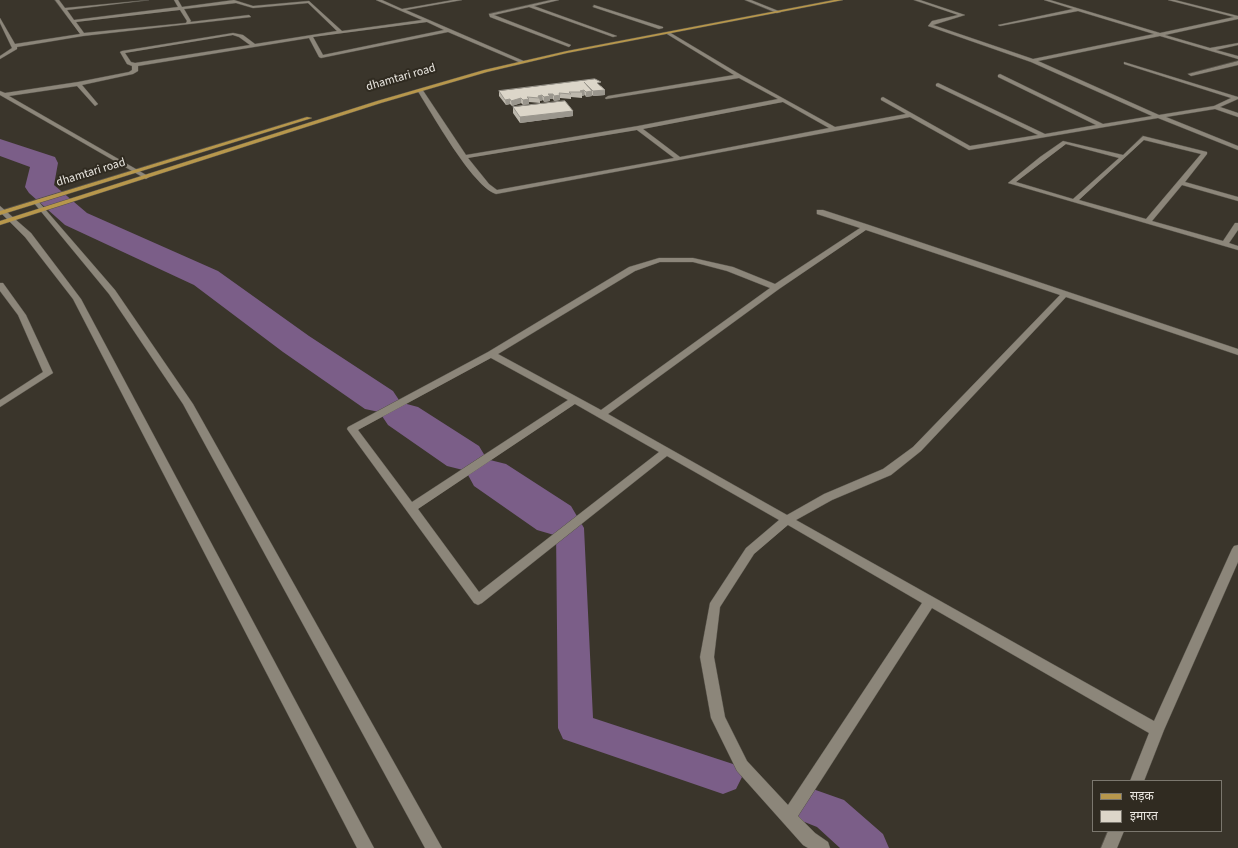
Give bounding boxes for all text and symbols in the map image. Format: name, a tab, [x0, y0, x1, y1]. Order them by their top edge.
street label: dhamtari road	[365, 61, 437, 95]
street label: dhamtari road	[55, 156, 127, 190]
legend	[1092, 780, 1222, 832]
text: सड़क	[1130, 788, 1154, 805]
text: इमारत	[1130, 808, 1158, 825]

